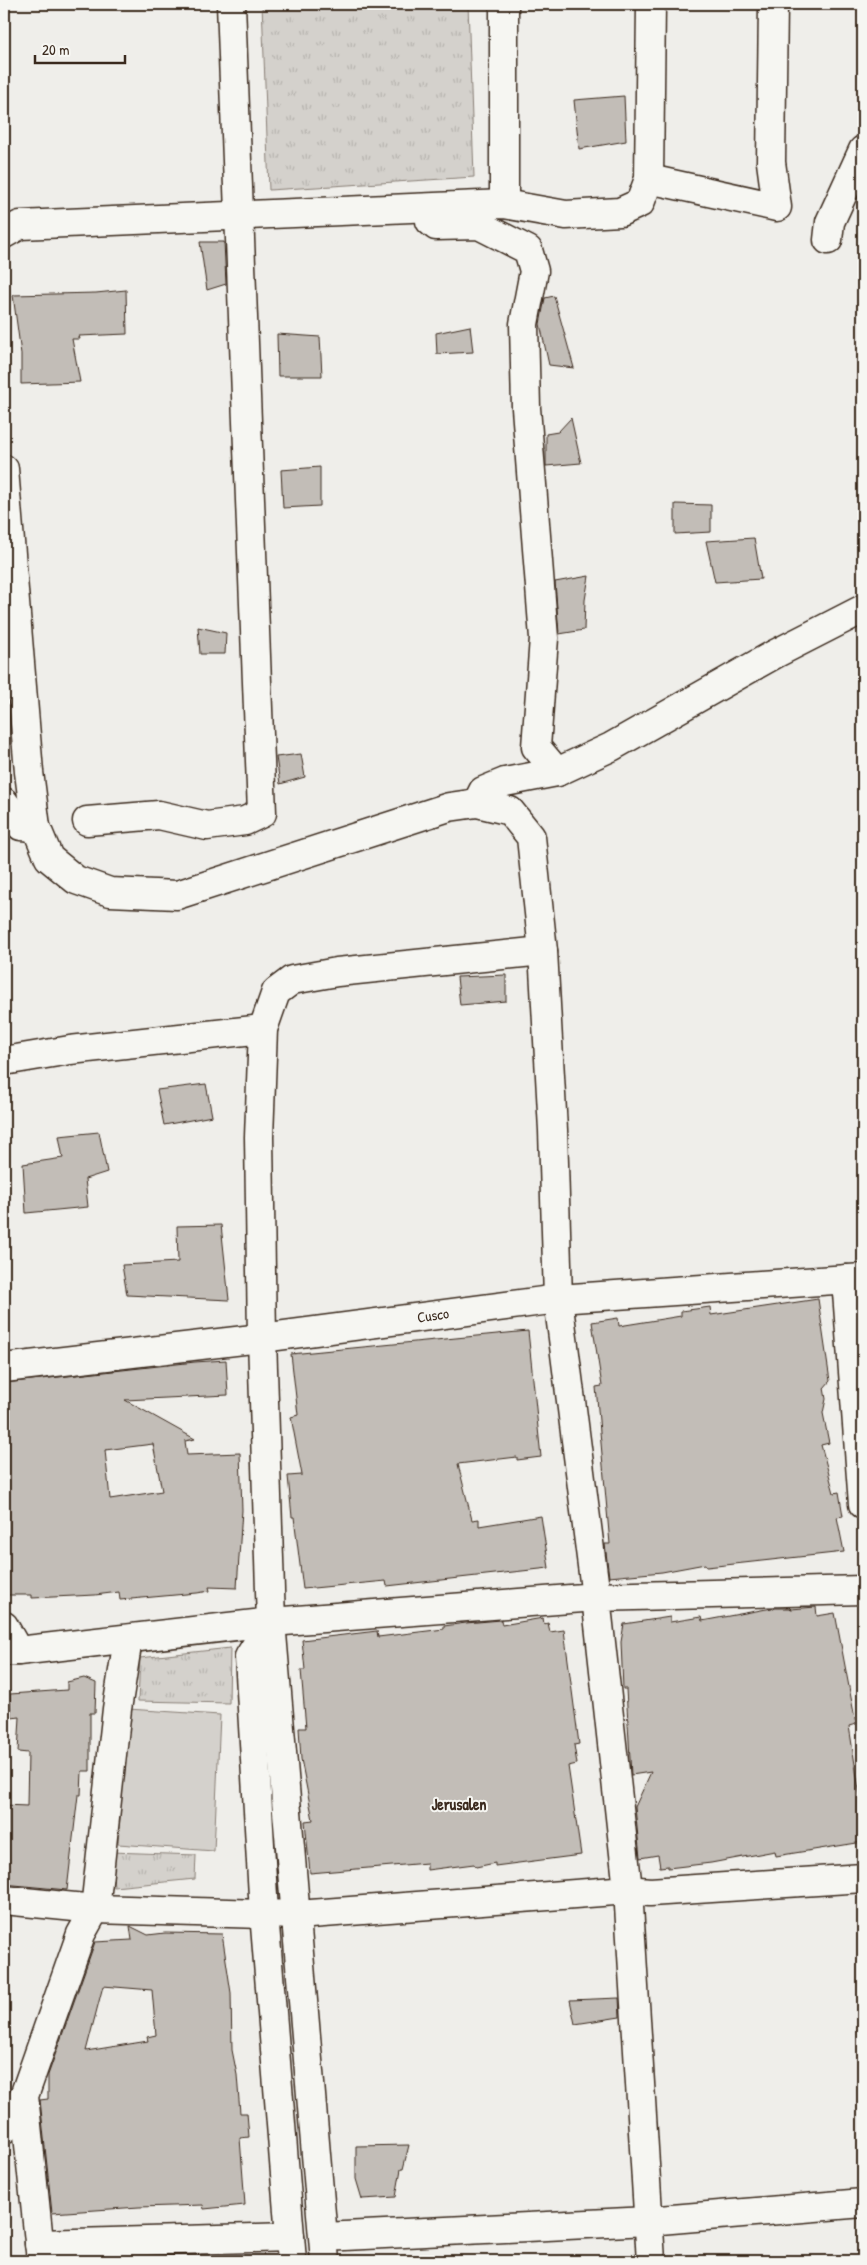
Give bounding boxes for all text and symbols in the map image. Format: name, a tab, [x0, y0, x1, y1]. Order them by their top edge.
scale bar	[35, 32, 125, 64]
text: 20 m	[42, 39, 69, 60]
street label: Cusco	[416, 1302, 450, 1328]
district label: Jerusalen	[431, 1793, 487, 1815]

